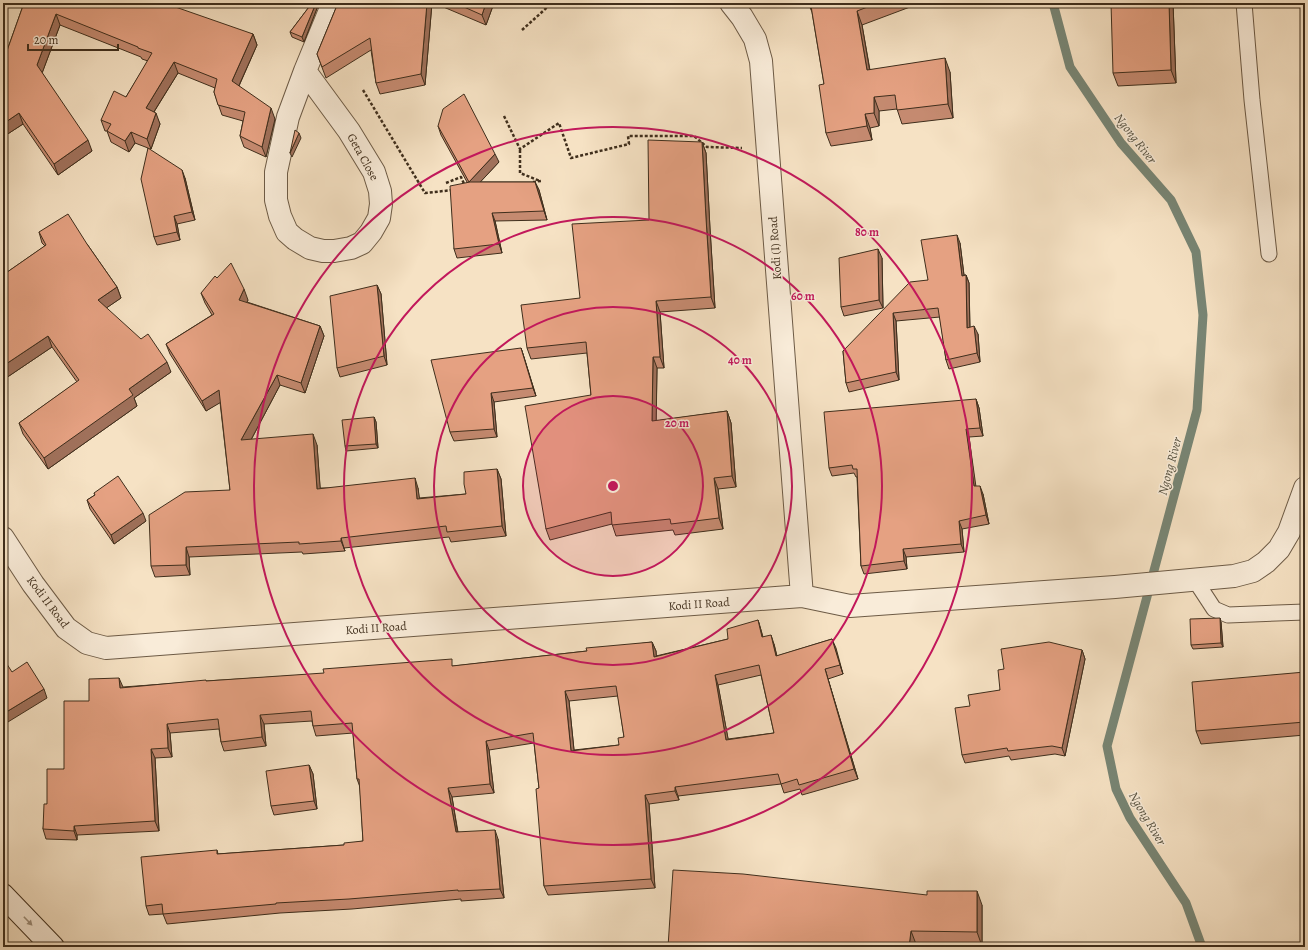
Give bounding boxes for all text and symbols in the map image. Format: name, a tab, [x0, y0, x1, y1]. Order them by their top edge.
scale bar	[28, 26, 118, 52]
text: 20 m	[34, 32, 58, 48]
water label: Ngong River	[1111, 110, 1161, 167]
street label: Geta Close	[343, 131, 383, 183]
street label: Kodi (I) Road	[765, 215, 785, 280]
text: 80 m	[855, 224, 879, 240]
text: 60 m	[791, 288, 815, 304]
text: 40 m	[728, 352, 752, 368]
text: 20 m	[665, 415, 689, 431]
water label: Ngong River	[1154, 435, 1186, 497]
centre of rings	[606, 479, 620, 493]
street label: Kodi II Road	[23, 573, 73, 632]
street label: Kodi II Road	[668, 594, 731, 614]
street label: Kodi II Road	[345, 618, 408, 638]
water label: Ngong River	[1125, 788, 1170, 849]
one-way arrow	[23, 916, 33, 926]

